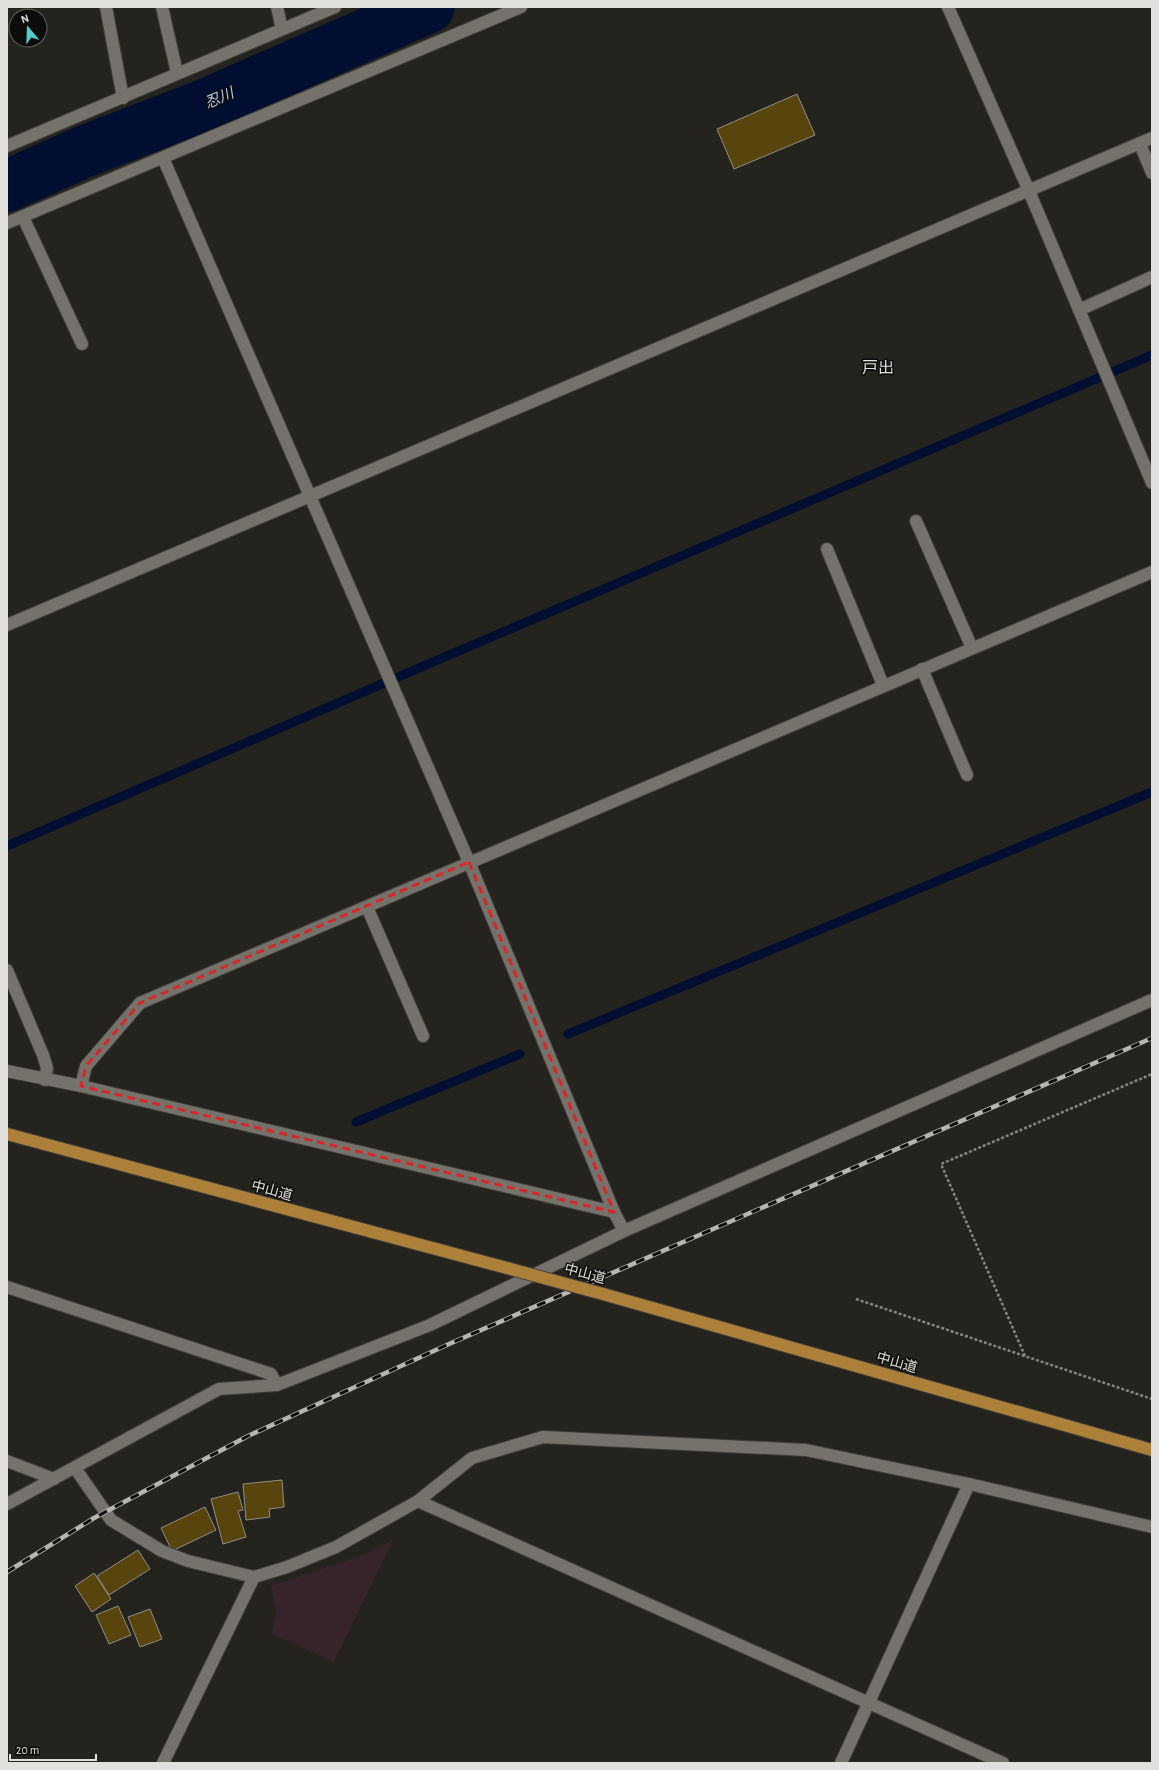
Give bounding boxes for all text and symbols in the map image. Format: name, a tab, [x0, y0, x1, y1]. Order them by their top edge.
north arrow	[8, 8, 48, 48]
text: N	[19, 13, 30, 25]
water label: 忍川	[202, 85, 238, 111]
district label: 戸出	[862, 360, 894, 376]
street label: 中山道	[250, 1178, 294, 1203]
street label: 中山道	[563, 1261, 607, 1286]
street label: 中山道	[875, 1349, 919, 1375]
scale bar	[10, 1736, 96, 1762]
text: 20 m	[16, 1744, 39, 1756]

